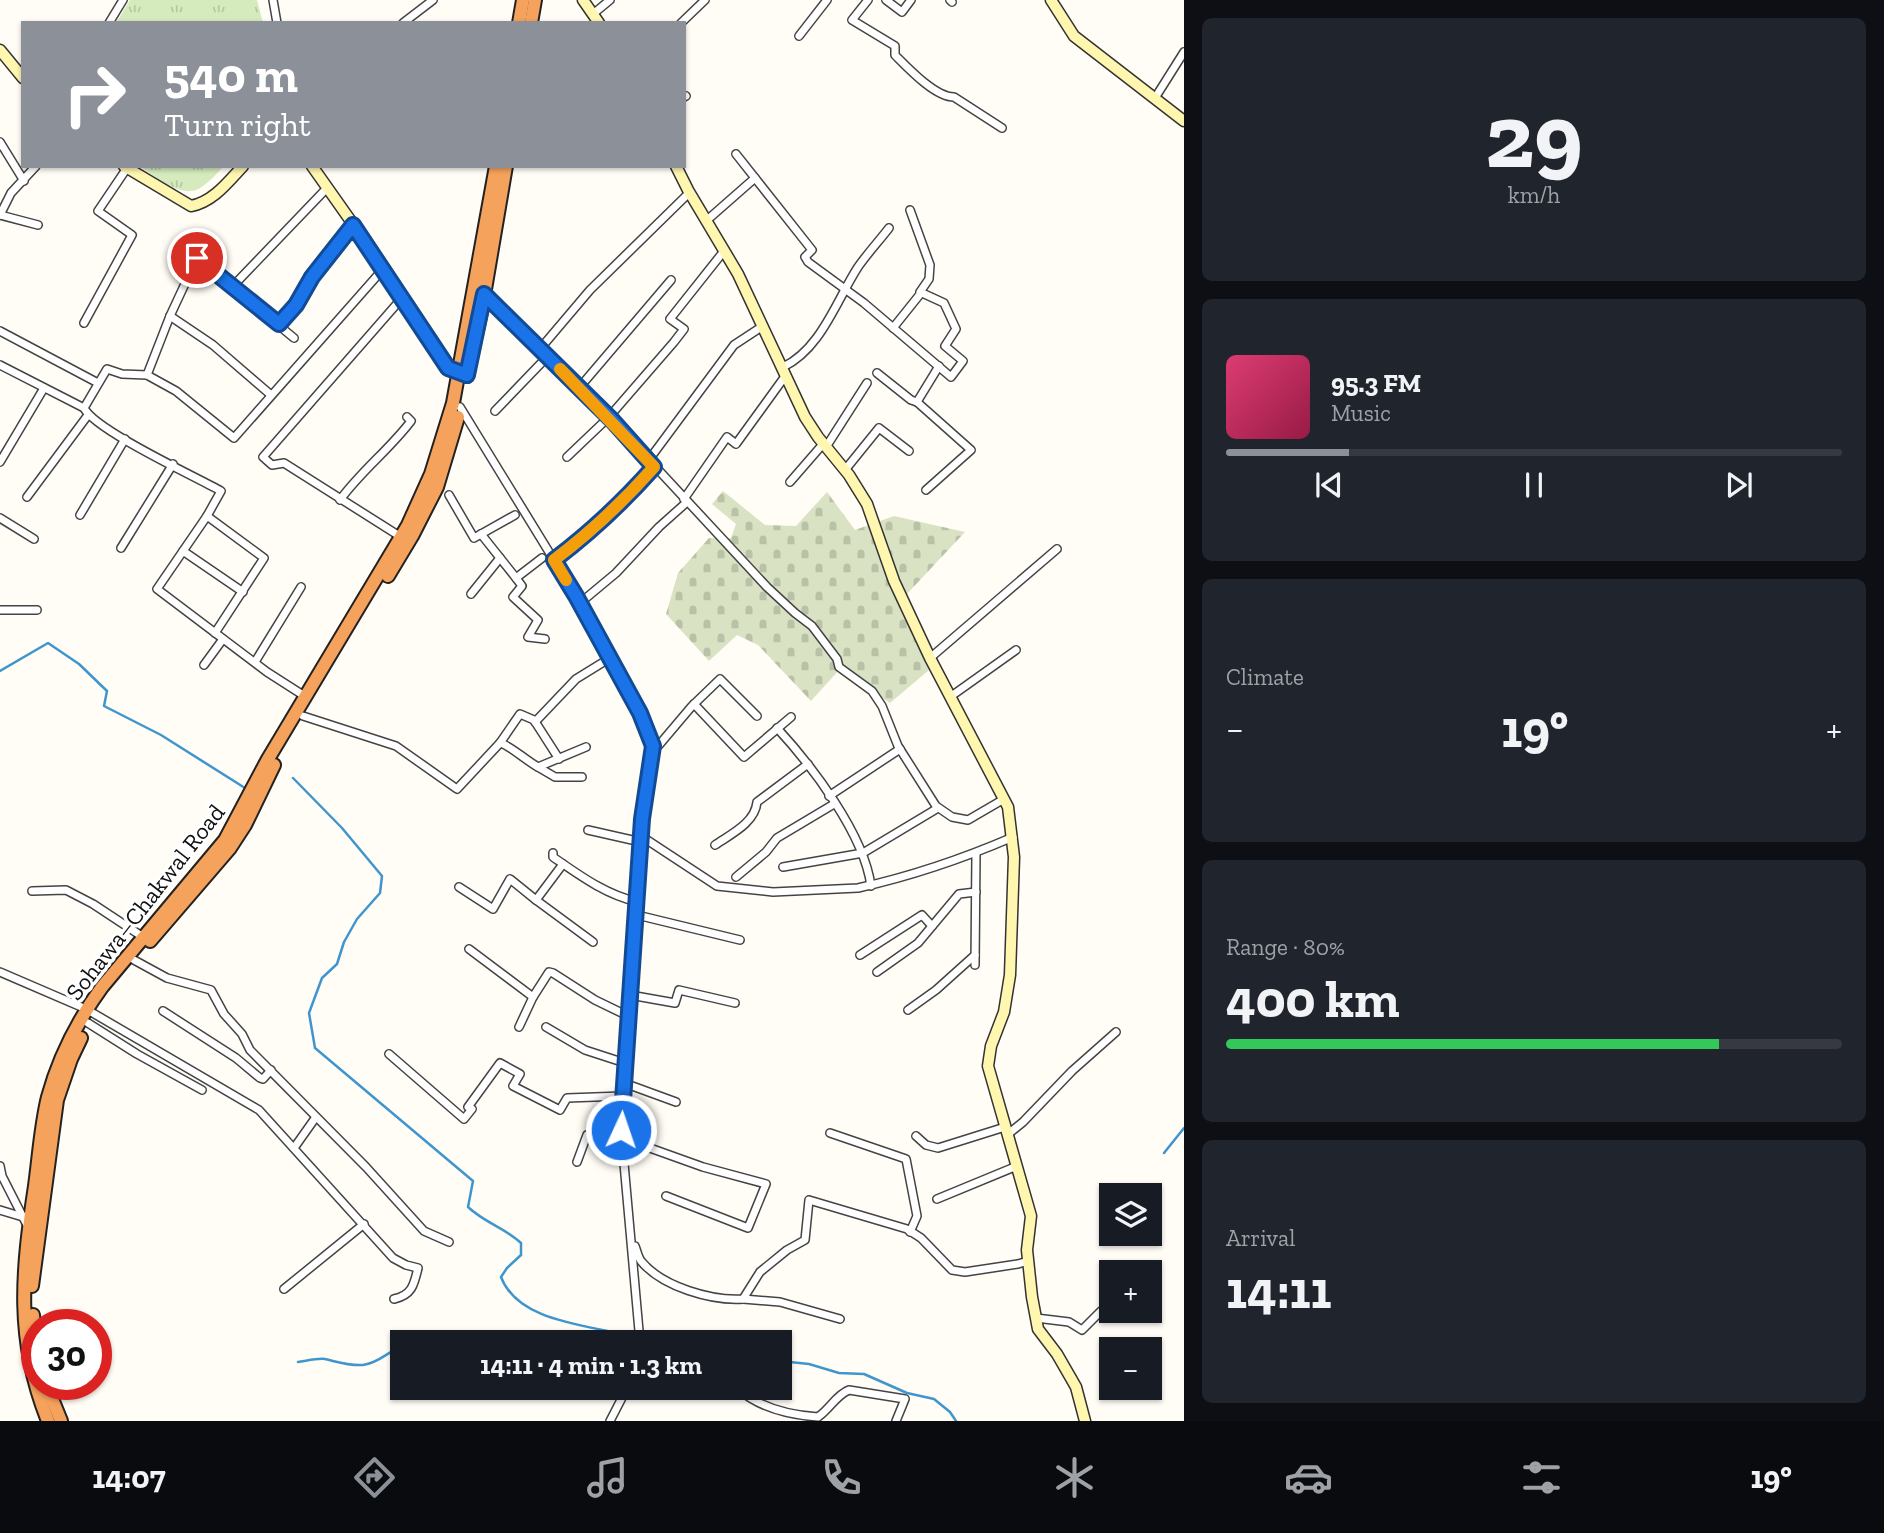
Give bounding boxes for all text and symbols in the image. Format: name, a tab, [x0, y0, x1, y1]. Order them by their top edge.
text: 540 m	[164, 46, 298, 105]
icon: right	[49, 49, 140, 140]
text: 29	[1485, 81, 1583, 190]
text: Turn right	[164, 106, 311, 144]
text: km/h	[1508, 181, 1560, 209]
pin	[167, 228, 227, 288]
icon: arrive	[178, 239, 216, 277]
text: 95.3 FM	[1331, 367, 1421, 399]
text: Music	[1331, 399, 1391, 427]
icon: previous	[1310, 466, 1348, 504]
icon: pause	[1515, 466, 1553, 504]
icon: next	[1720, 466, 1758, 504]
text: Climate	[1226, 663, 1304, 691]
text: 19°	[1501, 698, 1568, 760]
text: −	[1226, 706, 1244, 752]
text: +	[1826, 706, 1842, 752]
street label: Sohawa–Chakwal Road	[59, 798, 231, 1006]
text: Range · 80%	[1226, 933, 1345, 961]
text: 400 km	[1226, 968, 1400, 1030]
position arrow	[584, 1093, 658, 1167]
map controls	[1099, 1183, 1162, 1400]
button: layers	[1099, 1183, 1162, 1246]
text: Arrival	[1226, 1224, 1295, 1252]
text: 14:11	[1226, 1259, 1332, 1321]
button: +	[1099, 1260, 1162, 1323]
speed limit sign: 30	[21, 1309, 112, 1400]
button: −	[1099, 1337, 1162, 1400]
text: 14:11 · 4 min · 1.3 km	[480, 1349, 702, 1381]
icon: directions	[350, 1453, 399, 1502]
icon: music	[583, 1453, 632, 1502]
icon: phone	[817, 1453, 866, 1502]
icon: climate	[1050, 1453, 1099, 1502]
icon: car	[1284, 1453, 1333, 1502]
icon: filters	[1517, 1453, 1566, 1502]
text: 14:07	[92, 1458, 166, 1496]
text: 19°	[1750, 1458, 1792, 1496]

